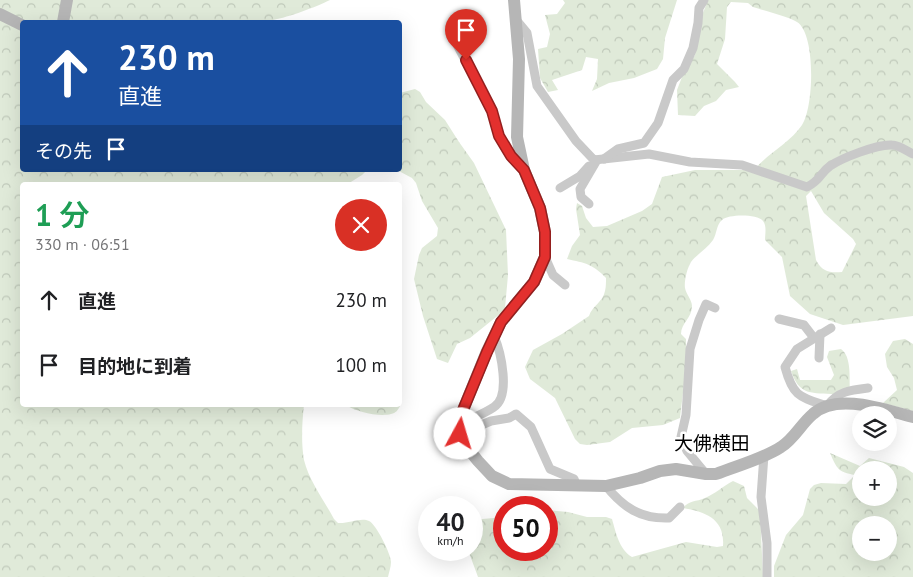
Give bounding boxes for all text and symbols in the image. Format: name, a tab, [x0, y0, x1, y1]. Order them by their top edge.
pin	[445, 9, 487, 60]
icon: arrive	[452, 16, 480, 44]
text: 230 m	[118, 34, 215, 80]
icon: ahead	[35, 40, 100, 105]
text: 直進	[118, 82, 162, 110]
icon: arrive	[102, 135, 130, 163]
text: その先	[35, 139, 92, 163]
text: 1 分	[35, 195, 90, 234]
button: close	[335, 199, 387, 251]
text: 330 m · 06:51	[35, 234, 130, 254]
icon: ahead	[35, 286, 63, 314]
text: 230 m	[335, 288, 387, 312]
text: 直進	[78, 289, 116, 313]
icon: arrive	[35, 351, 63, 379]
text: 100 m	[335, 353, 387, 377]
text: 目的地に到着	[78, 354, 192, 378]
map controls	[852, 406, 897, 561]
button: layers	[852, 406, 897, 451]
position arrow	[433, 407, 485, 459]
district label: 大佛横田	[674, 431, 750, 455]
button: +	[852, 461, 897, 506]
speed limit sign: 50	[493, 496, 558, 561]
text: 40	[436, 506, 465, 538]
button: −	[852, 516, 897, 561]
text: km/h	[437, 533, 464, 548]

